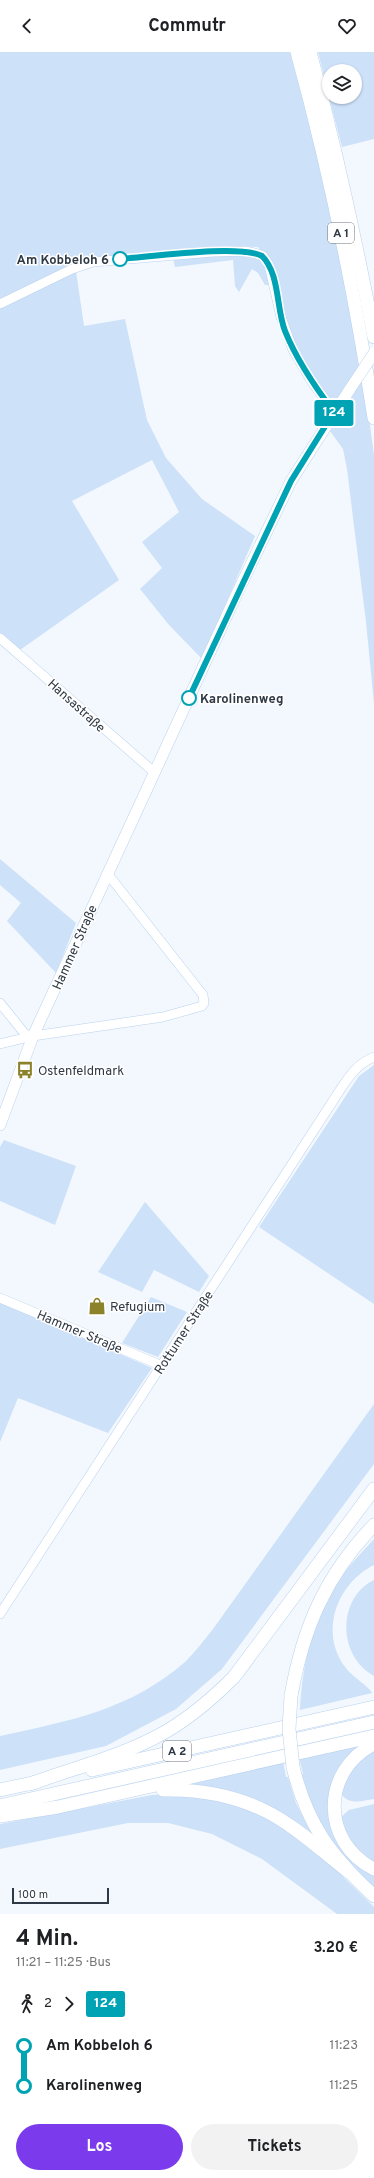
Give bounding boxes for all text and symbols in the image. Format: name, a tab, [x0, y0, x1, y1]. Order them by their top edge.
icon: back	[16, 15, 38, 37]
text: Commutr	[148, 15, 226, 38]
icon: heart	[336, 15, 358, 37]
map controls	[322, 64, 362, 104]
button: layers	[322, 64, 362, 104]
road number: A 1	[328, 223, 354, 243]
marker: Am Kobbeloh 6	[112, 251, 128, 267]
place label: Am Kobbeloh 6	[17, 253, 109, 269]
line badge: 124	[311, 400, 357, 426]
text: 124	[322, 404, 346, 421]
street label: Hansastraße	[44, 676, 108, 737]
marker: Karolinenweg	[181, 690, 197, 706]
place label: Karolinenweg	[200, 692, 283, 708]
street label: Hammer Straße	[50, 903, 102, 993]
bus stop icon: Ostenfeldmark	[15, 1060, 35, 1080]
place label: Ostenfeldmark	[38, 1064, 124, 1080]
street label: Rottumer Straße	[152, 1288, 218, 1378]
shop icon: Refugium	[87, 1296, 107, 1316]
place label: Refugium	[110, 1300, 165, 1316]
street label: Hammer Straße	[34, 1308, 124, 1358]
road number: A 2	[163, 1741, 191, 1761]
scale bar	[12, 1886, 109, 1905]
text: 100 m	[18, 1888, 48, 1902]
text: 4 Min.	[16, 1926, 78, 1953]
text: 3.20 €	[313, 1939, 358, 1958]
text: 11:21 – 11:25 · Bus	[16, 1955, 111, 1971]
icon: walk	[16, 1993, 38, 2015]
icon: forward	[58, 1993, 80, 2015]
text: 124	[94, 1995, 117, 2012]
text: 2	[44, 1996, 52, 2012]
text: Am Kobbeloh 6	[46, 2037, 153, 2056]
text: 11:23	[330, 2038, 358, 2054]
text: Karolinenweg	[46, 2077, 142, 2096]
text: 11:25	[329, 2078, 358, 2094]
button: Los	[16, 2124, 183, 2170]
button: Tickets	[191, 2124, 358, 2170]

